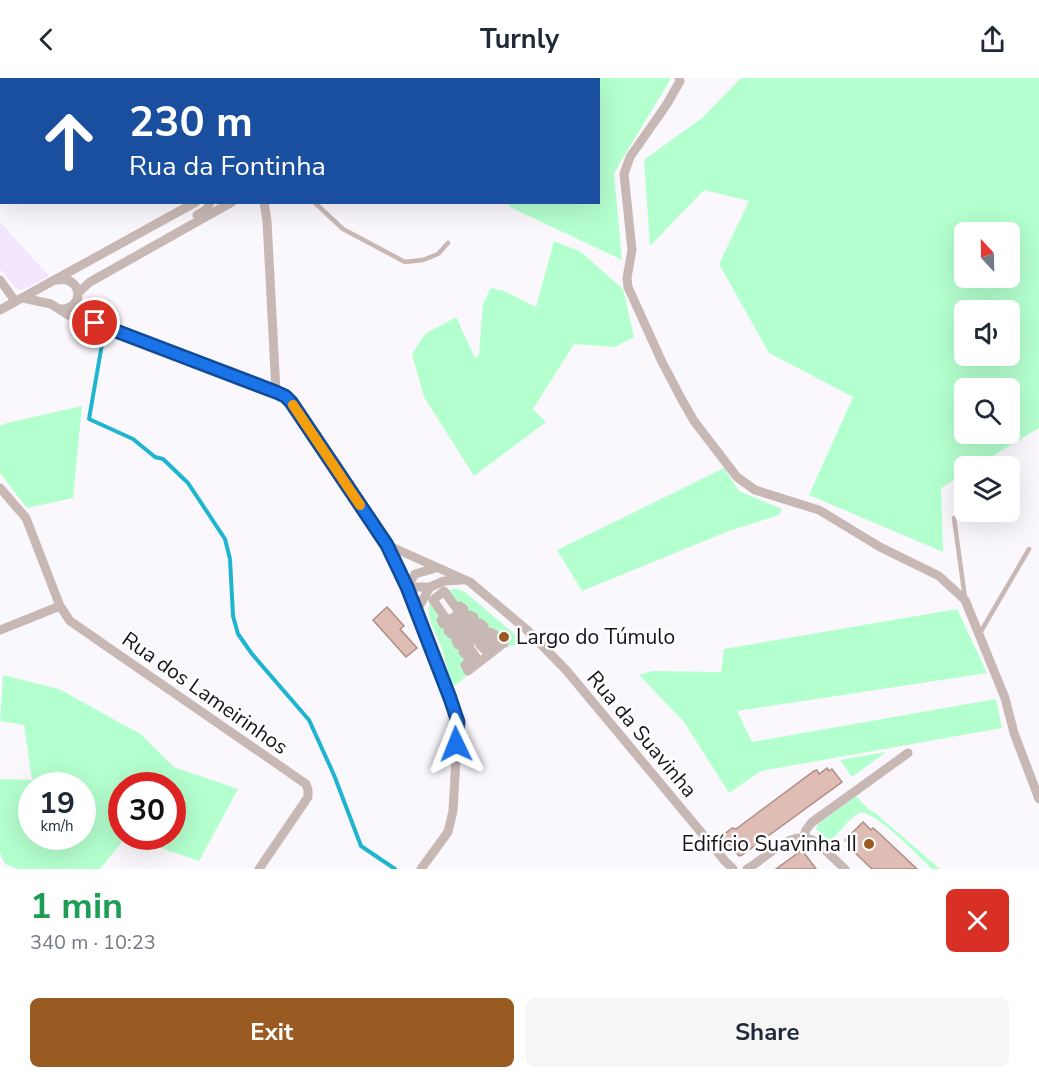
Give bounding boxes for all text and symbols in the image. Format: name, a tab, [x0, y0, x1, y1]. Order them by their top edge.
text: Turnly	[480, 21, 559, 58]
icon: back	[30, 23, 63, 56]
icon: share	[976, 23, 1009, 56]
text: 230 m	[129, 94, 253, 151]
icon: ahead	[30, 102, 108, 180]
text: Rua da Fontinha	[129, 148, 326, 185]
north arrow	[954, 222, 1020, 288]
map controls	[954, 222, 1020, 522]
pin	[69, 297, 120, 348]
button: sound	[954, 300, 1020, 366]
icon: arrive	[78, 306, 111, 339]
button: search	[954, 378, 1020, 444]
button: layers	[954, 456, 1020, 522]
place label: Largo do Túmulo	[516, 623, 675, 651]
street label: Rua dos Lameirinhos	[117, 625, 293, 761]
marker: Largo do Túmulo	[497, 630, 511, 644]
street label: Rua da Suavinha	[581, 665, 703, 803]
position arrow	[424, 712, 488, 776]
speed limit sign: 30	[108, 772, 186, 850]
text: 19	[39, 783, 75, 824]
text: km/h	[40, 816, 74, 836]
place label: Edifício Suavinha II	[682, 830, 857, 858]
marker: Edifício Suavinha II	[862, 837, 876, 851]
text: 1 min	[30, 882, 123, 931]
button: close	[946, 889, 1009, 952]
text: 340 m · 10:23	[30, 929, 156, 956]
button: Exit	[30, 998, 514, 1067]
button: Share	[526, 998, 1009, 1067]

